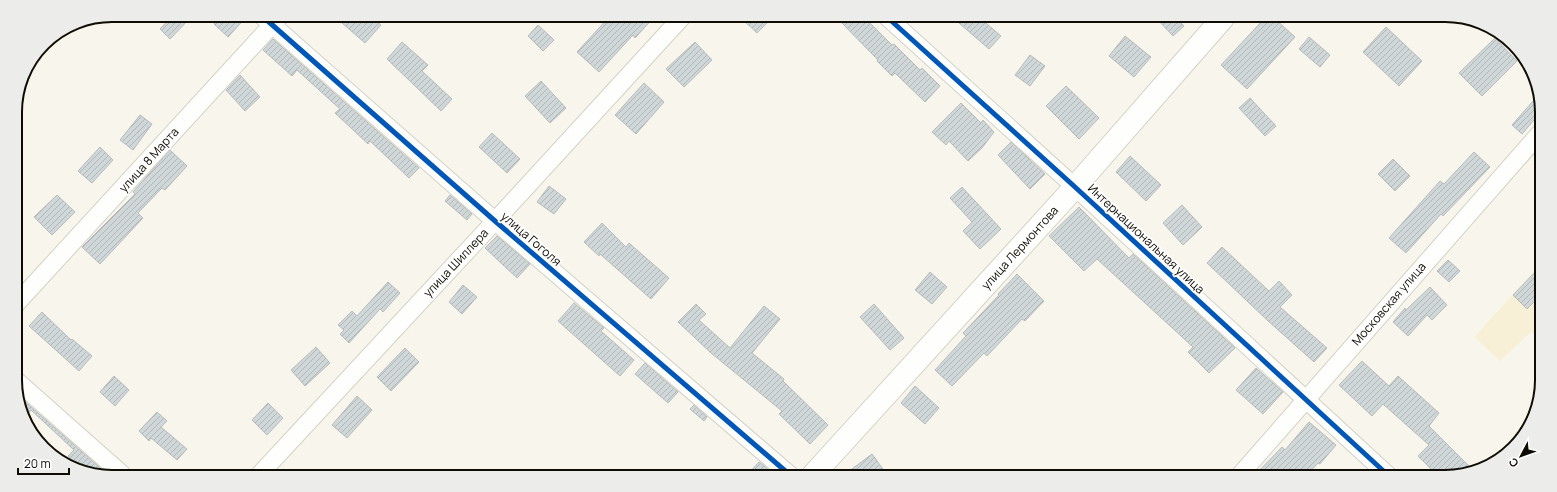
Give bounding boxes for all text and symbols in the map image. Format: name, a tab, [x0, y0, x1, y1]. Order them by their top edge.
street label: улица 8 Марта	[115, 123, 182, 196]
street label: Интернациональная улица	[1084, 180, 1209, 297]
street label: улица Лермонтова	[977, 202, 1062, 293]
street label: улица Гоголя	[497, 208, 565, 270]
street label: улица Шиллера	[419, 224, 492, 301]
street label: Московская улица	[1348, 258, 1430, 349]
north arrow	[1501, 436, 1541, 476]
scale bar	[18, 450, 69, 476]
text: 20 m	[24, 455, 51, 472]
text: С	[1505, 455, 1521, 471]

